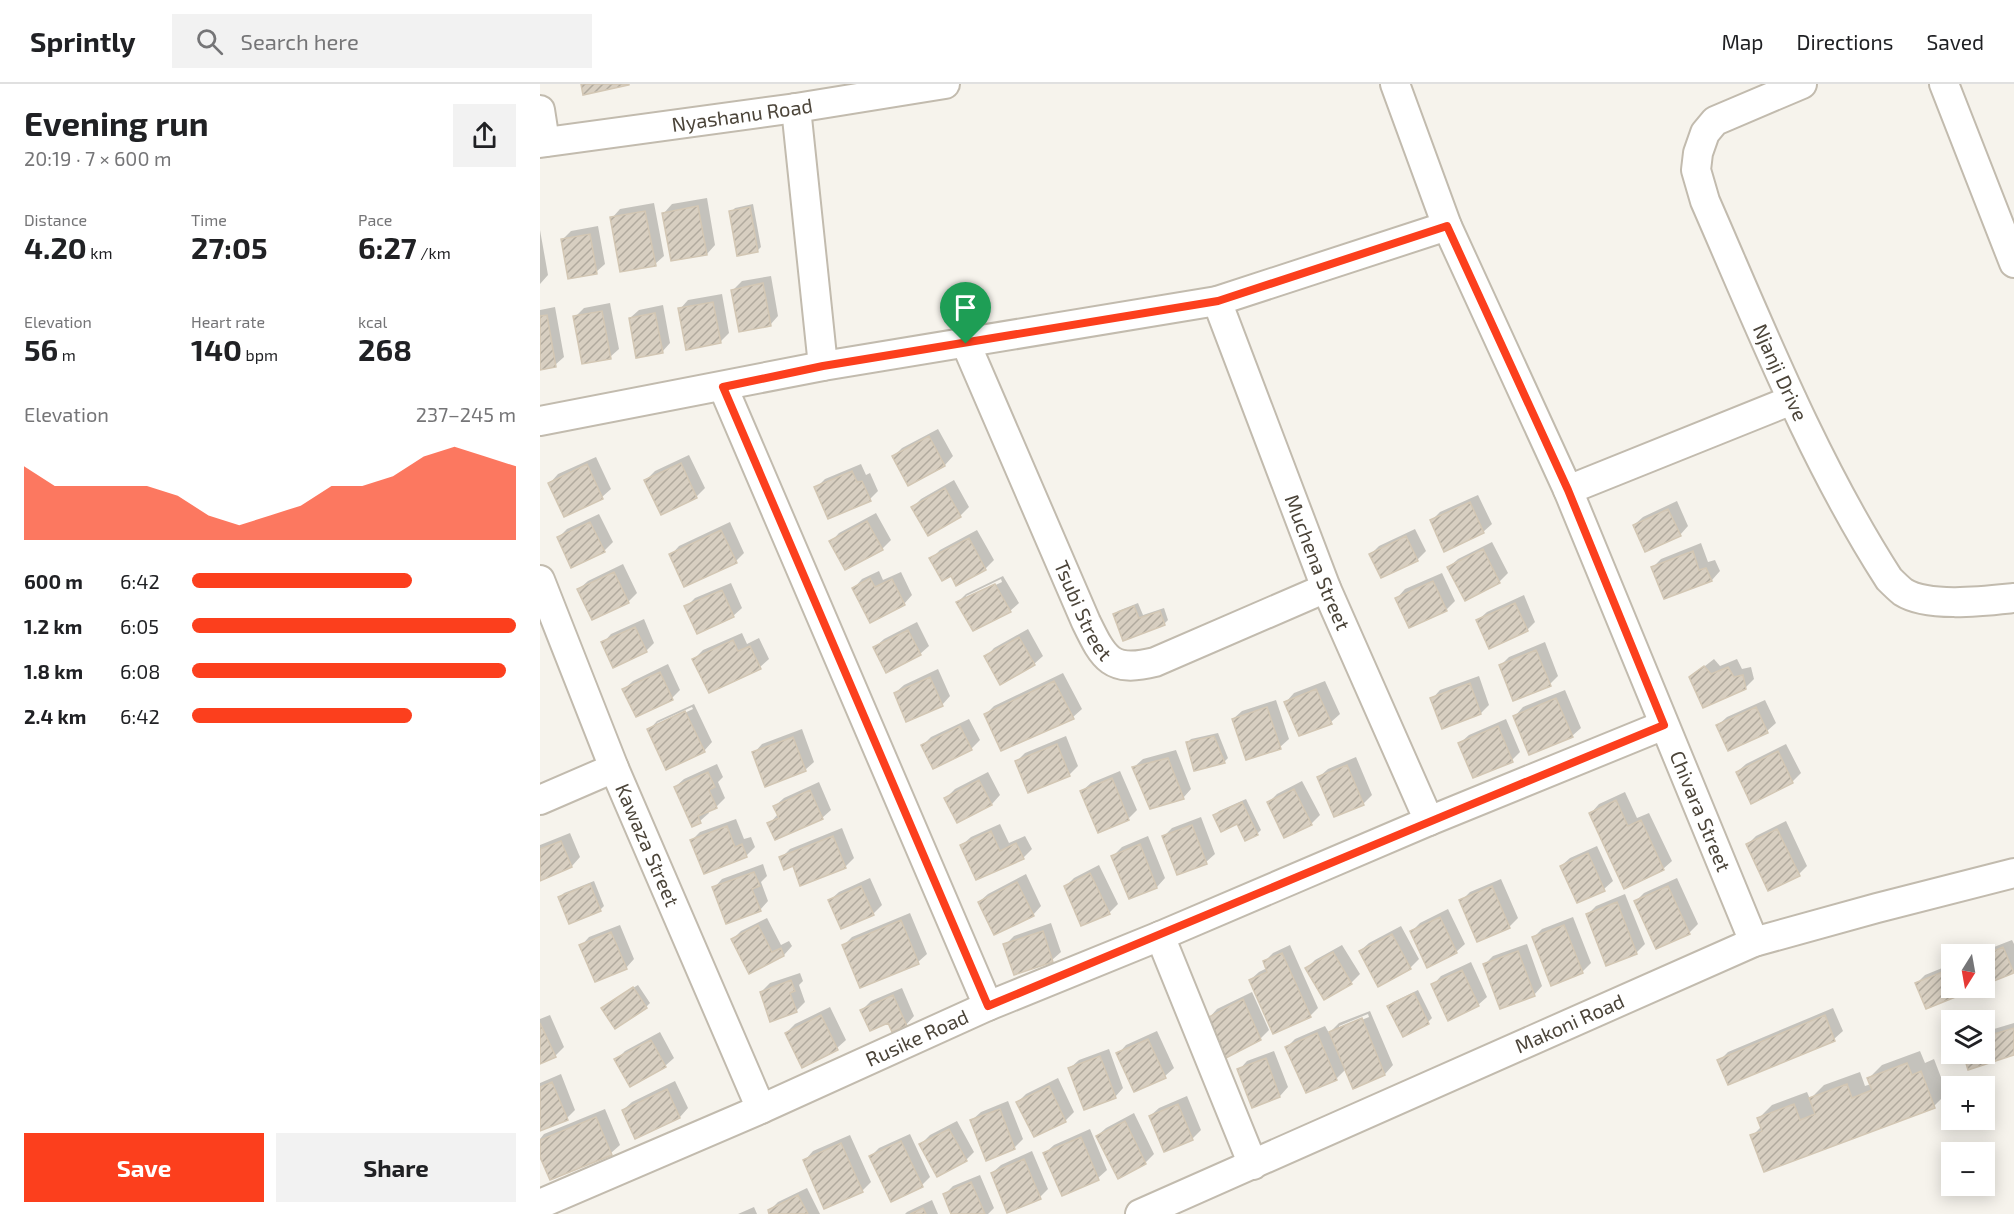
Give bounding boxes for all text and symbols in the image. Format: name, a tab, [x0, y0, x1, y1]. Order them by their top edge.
search box	[172, 14, 592, 68]
text: Sprintly	[30, 24, 136, 58]
icon: search	[193, 25, 226, 58]
text: Search here	[241, 28, 359, 54]
text: Map	[1721, 29, 1764, 54]
text: Directions	[1797, 29, 1893, 54]
text: Saved	[1926, 29, 1984, 54]
street label: Nyashanu Road	[670, 93, 814, 136]
text: Evening run	[24, 103, 209, 143]
button: share	[453, 104, 516, 167]
text: 20:19 · 7 × 600 m	[24, 146, 171, 170]
text: Distance	[24, 210, 87, 229]
text: Time	[191, 210, 227, 229]
text: Pace	[358, 210, 392, 229]
text: 4.20	[24, 229, 87, 265]
text: 27:05	[191, 229, 267, 265]
text: 6:27	[358, 229, 417, 265]
text: km	[87, 243, 113, 262]
text: /km	[417, 243, 451, 262]
pin	[940, 282, 991, 344]
icon: arrive	[949, 291, 982, 324]
text: Elevation	[24, 312, 92, 331]
text: Heart rate	[191, 312, 265, 331]
text: kcal	[358, 312, 387, 331]
street label: Njanji Drive	[1749, 320, 1813, 424]
text: 56	[24, 331, 58, 367]
text: 140	[191, 331, 242, 367]
text: 268	[358, 331, 412, 367]
text: m	[58, 345, 76, 364]
text: bpm	[242, 345, 278, 364]
text: Elevation	[24, 402, 109, 426]
text: 237–245 m	[416, 402, 516, 426]
street label: Muchena Street	[1281, 491, 1356, 634]
street label: Tsubi Street	[1050, 557, 1118, 666]
text: 600 m	[24, 569, 83, 593]
text: 6:42	[120, 569, 160, 593]
text: 1.2 km	[24, 614, 82, 638]
text: 6:05	[120, 614, 159, 638]
text: 1.8 km	[24, 659, 83, 683]
text: 6:08	[120, 659, 160, 683]
text: 2.4 km	[24, 704, 86, 728]
text: 6:42	[120, 704, 160, 728]
street label: Chivara Street	[1666, 747, 1737, 875]
street label: Kawaza Street	[611, 780, 685, 910]
north arrow	[1941, 944, 1995, 998]
map controls	[1941, 944, 1995, 1196]
street label: Makoni Road	[1511, 988, 1628, 1057]
street label: Rusike Road	[862, 1004, 972, 1071]
button: layers	[1941, 1010, 1995, 1064]
button: +	[1941, 1076, 1995, 1130]
button: Save	[24, 1133, 264, 1202]
button: Share	[276, 1133, 516, 1202]
button: −	[1941, 1142, 1995, 1196]

